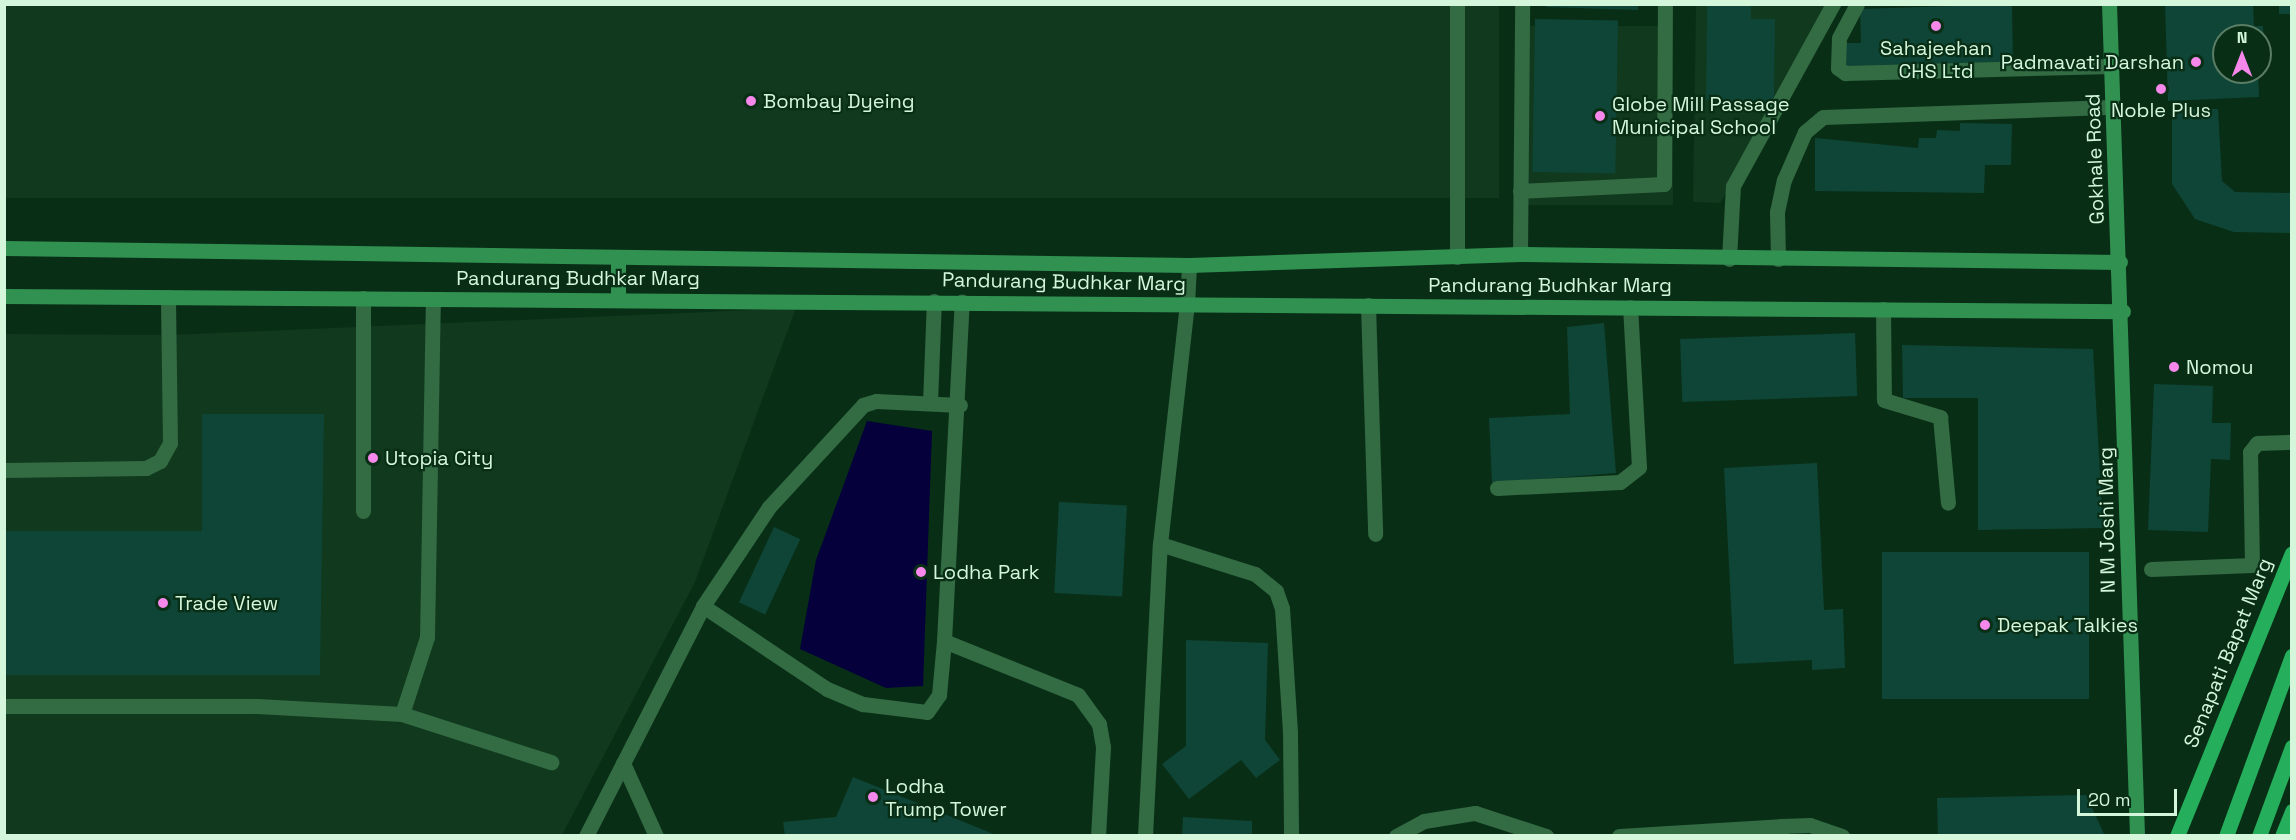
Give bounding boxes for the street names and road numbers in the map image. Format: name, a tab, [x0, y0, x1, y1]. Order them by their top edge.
street label: Gokhale Road	[2081, 93, 2109, 225]
street label: Pandurang Budhkar Marg	[456, 266, 700, 290]
street label: Pandurang Budhkar Marg	[942, 268, 1186, 296]
street label: Pandurang Budhkar Marg	[1428, 273, 1672, 297]
street label: N M Joshi Marg	[2094, 447, 2120, 593]
street label: Senapati Bapat Marg	[2179, 555, 2277, 751]

